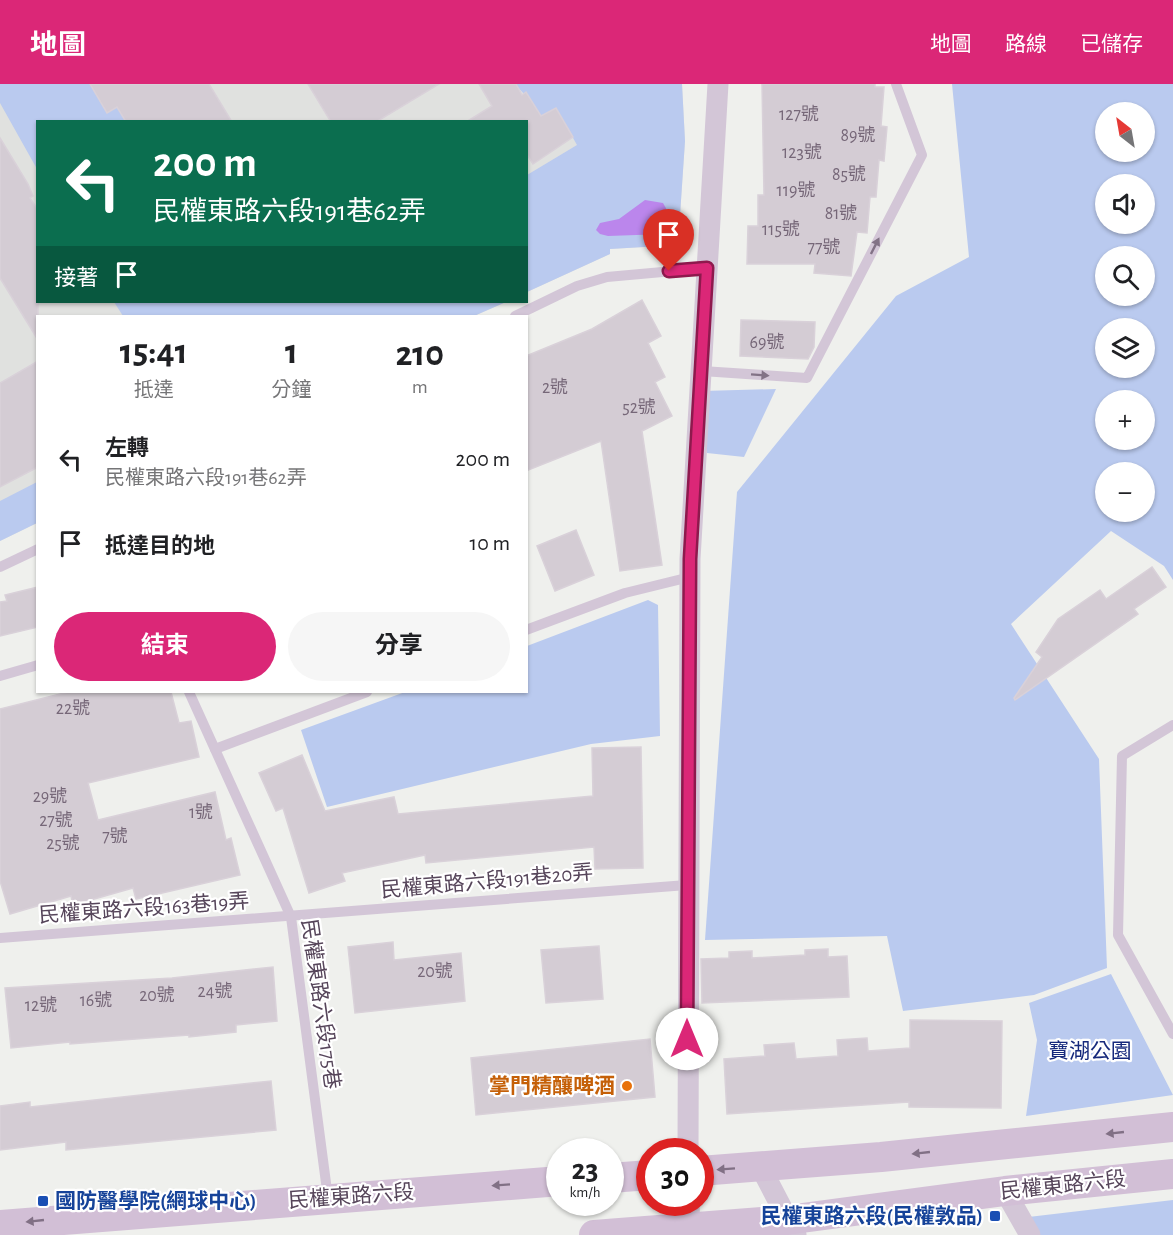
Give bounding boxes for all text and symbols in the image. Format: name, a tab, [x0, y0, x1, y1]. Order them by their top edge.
text: 地圖	[30, 32, 86, 60]
text: 地圖	[930, 34, 972, 55]
text: 路線	[1005, 34, 1047, 55]
text: 已儲存	[1080, 34, 1143, 55]
north arrow	[1095, 102, 1155, 162]
map controls	[1095, 102, 1155, 522]
house number: 127號	[779, 104, 819, 124]
house number: 89號	[841, 125, 876, 145]
text: 200 m	[153, 142, 257, 184]
house number: 123號	[782, 142, 822, 162]
icon: left	[54, 144, 132, 222]
house number: 85號	[832, 164, 866, 184]
button: sound	[1095, 174, 1155, 234]
house number: 119號	[777, 180, 815, 200]
text: 民權東路六段191巷62弄	[153, 198, 425, 225]
house number: 81號	[825, 203, 857, 223]
pin	[643, 209, 694, 271]
icon: arrive	[652, 218, 685, 251]
house number: 115號	[762, 219, 800, 239]
house number: 77號	[807, 237, 841, 257]
one-way arrow	[870, 238, 880, 255]
button: search	[1095, 246, 1155, 306]
icon: arrive	[110, 258, 143, 291]
text: 接著	[54, 267, 98, 289]
button: layers	[1095, 318, 1155, 378]
house number: 69號	[750, 332, 784, 352]
text: 15:41	[120, 334, 188, 370]
text: 1	[285, 334, 298, 370]
text: 210	[395, 336, 444, 372]
one-way arrow	[751, 370, 770, 379]
text: m	[412, 377, 428, 397]
house number: 2號	[542, 377, 568, 397]
text: 抵達	[134, 380, 174, 400]
text: 分鐘	[272, 380, 312, 400]
button: +	[1095, 390, 1155, 450]
house number: 52號	[622, 397, 656, 417]
text: 左轉	[105, 437, 149, 459]
icon: left	[54, 443, 87, 476]
text: 200 m	[456, 448, 510, 470]
button: −	[1095, 462, 1155, 522]
text: 民權東路六段191巷62弄	[105, 468, 307, 488]
icon: arrive	[54, 527, 87, 560]
text: 10 m	[470, 532, 510, 554]
text: 抵達目的地	[105, 535, 215, 557]
button: 結束	[54, 612, 276, 681]
button: 分享	[288, 612, 510, 681]
house number: 22號	[56, 698, 90, 718]
house number: 29號	[33, 786, 67, 806]
house number: 1號	[189, 802, 213, 822]
house number: 27號	[39, 810, 73, 830]
house number: 7號	[102, 826, 128, 846]
house number: 25號	[46, 833, 80, 853]
street label: 民權東路六段191巷20弄	[380, 861, 594, 901]
street label: 民權東路六段163巷19弄	[38, 890, 250, 926]
street label: 民權東路六段175巷	[298, 917, 344, 1091]
house number: 20號	[417, 961, 453, 981]
house number: 24號	[198, 981, 232, 1001]
house number: 20號	[139, 985, 175, 1005]
house number: 16號	[80, 990, 112, 1010]
house number: 12號	[25, 995, 57, 1015]
position arrow	[655, 1007, 719, 1071]
park label: 寶湖公園	[1048, 1040, 1132, 1062]
place label: 掌門精釀啤酒	[489, 1074, 615, 1097]
marker: 掌門精釀啤酒	[620, 1079, 634, 1093]
one-way arrow	[1105, 1128, 1124, 1138]
speed limit sign: 30	[636, 1138, 714, 1216]
one-way arrow	[911, 1148, 930, 1158]
text: 23	[571, 1155, 599, 1185]
one-way arrow	[717, 1164, 736, 1174]
street label: 民權東路六段	[999, 1167, 1127, 1203]
street label: 民權東路六段	[287, 1181, 415, 1211]
one-way arrow	[492, 1181, 511, 1190]
text: km/h	[570, 1185, 600, 1200]
place label: 國防醫學院(網球中心)	[55, 1190, 257, 1212]
marker: 國防醫學院(網球中心)	[36, 1194, 50, 1208]
place label: 民權東路六段(民權敦品)	[761, 1204, 983, 1227]
marker: 民權東路六段(民權敦品)	[988, 1209, 1002, 1223]
one-way arrow	[25, 1216, 44, 1226]

